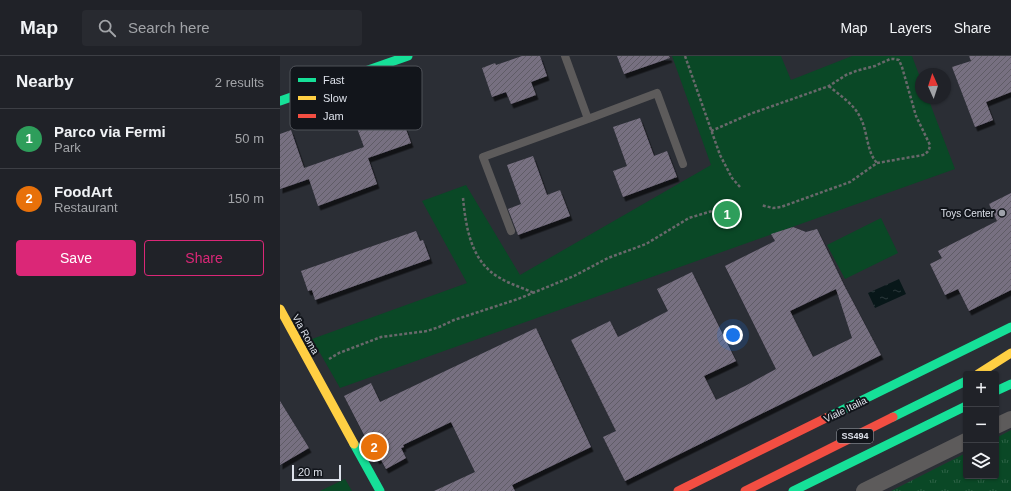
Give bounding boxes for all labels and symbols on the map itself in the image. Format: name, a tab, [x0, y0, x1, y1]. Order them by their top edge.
legend	[290, 66, 422, 130]
north arrow	[915, 68, 951, 104]
text: Fast	[323, 74, 344, 86]
text: Slow	[323, 92, 347, 104]
text: Jam	[323, 110, 344, 122]
pin: 1	[714, 199, 740, 229]
place label: Toys Center	[941, 208, 995, 219]
marker: Toys Center	[997, 208, 1007, 218]
street label: Via Roma	[290, 312, 321, 356]
your location	[723, 325, 743, 345]
street label: Viale Italia	[822, 394, 869, 424]
road number: SS494	[837, 429, 873, 443]
pin: 2	[361, 432, 387, 462]
scale bar	[292, 463, 341, 482]

